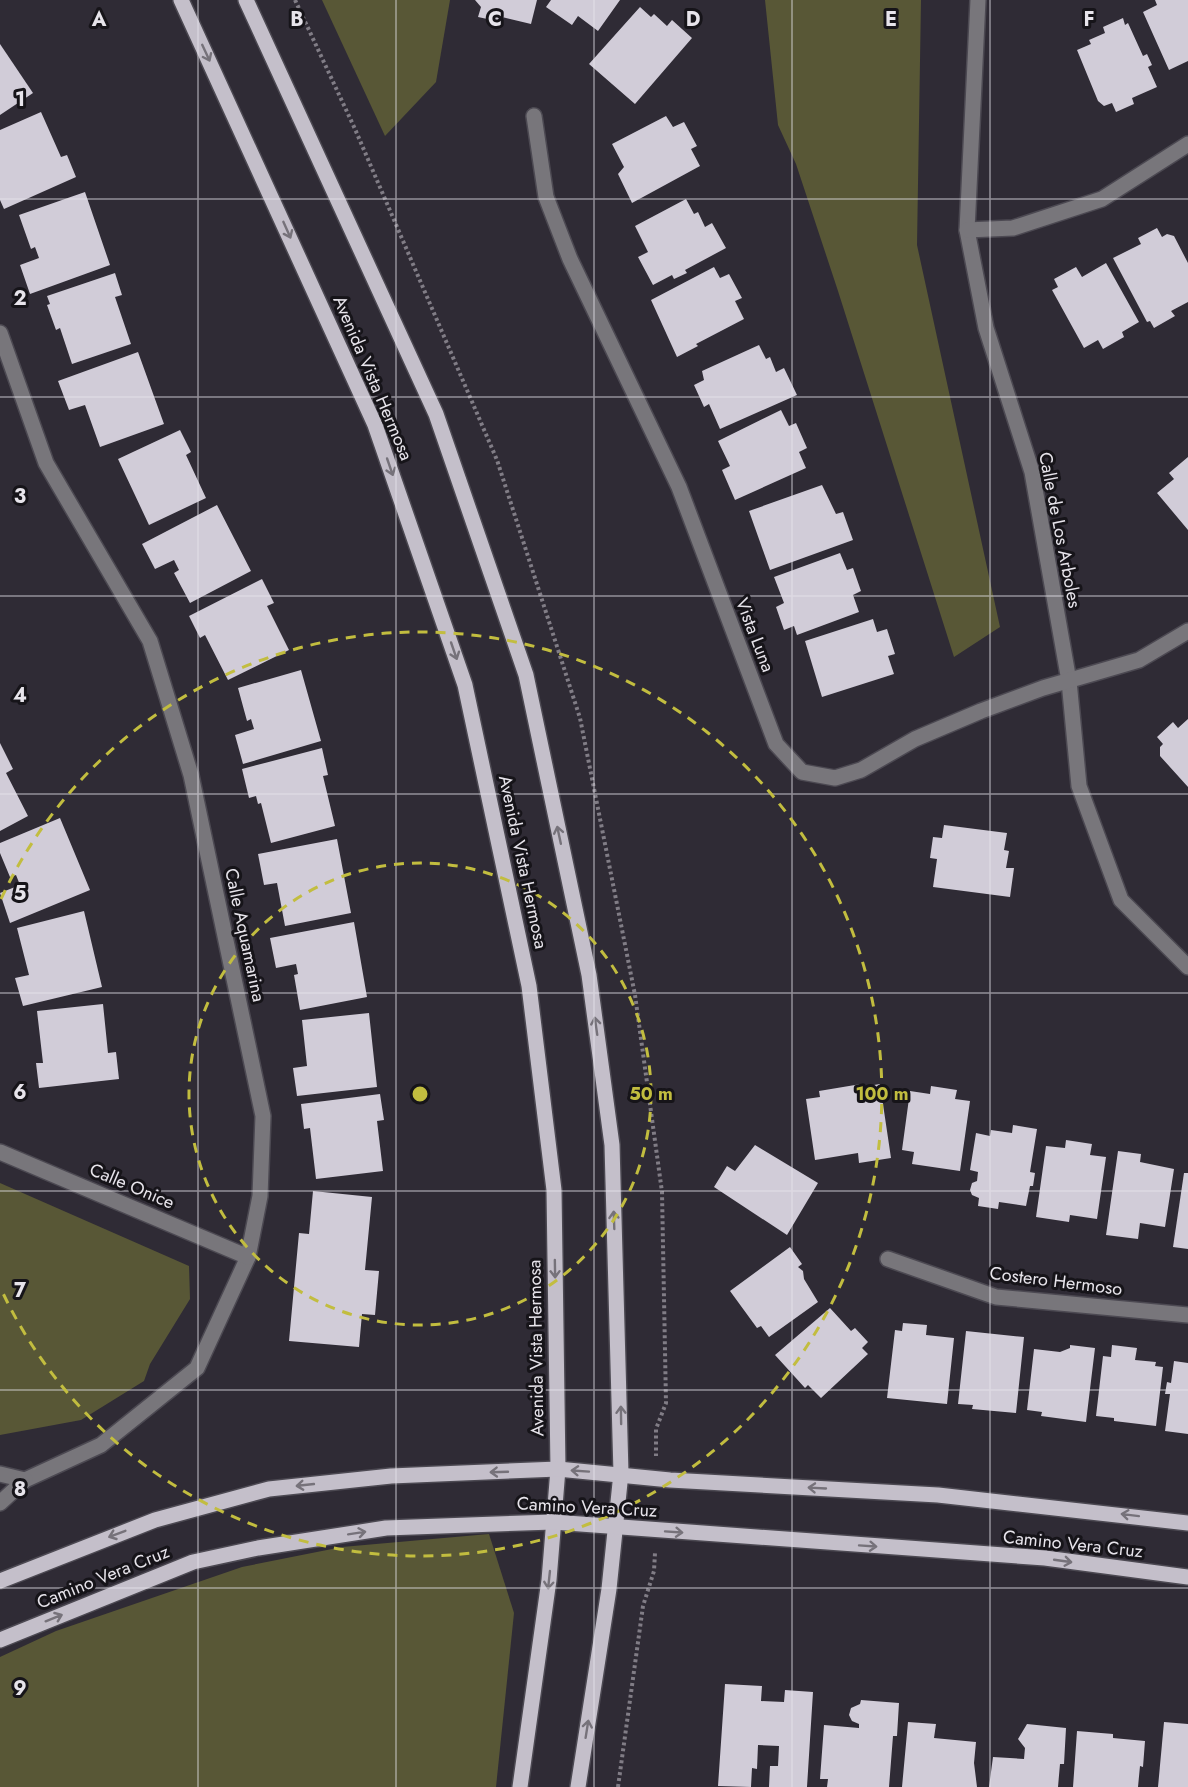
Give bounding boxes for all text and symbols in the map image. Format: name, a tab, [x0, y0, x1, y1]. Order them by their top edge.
text: A	[91, 5, 107, 34]
text: B	[290, 5, 304, 34]
text: C	[488, 5, 502, 34]
text: D	[686, 5, 700, 34]
text: E	[885, 5, 897, 34]
text: F	[1083, 5, 1095, 34]
one-way arrow	[201, 44, 212, 62]
text: 1	[15, 85, 25, 114]
one-way arrow	[282, 221, 293, 239]
text: 2	[13, 284, 27, 313]
street label: Avenida Vista Hermosa	[327, 292, 419, 464]
street label: Calle de Los Arboles	[1032, 450, 1088, 610]
one-way arrow	[385, 457, 396, 476]
text: 3	[14, 482, 26, 511]
street label: Vista Luna	[729, 594, 781, 676]
one-way arrow	[449, 641, 460, 660]
text: 4	[13, 681, 27, 710]
street label: Avenida Vista Hermosa	[492, 773, 554, 951]
one-way arrow	[553, 825, 565, 844]
street label: Calle Aquamarina	[218, 866, 272, 1004]
text: 5	[14, 879, 27, 908]
one-way arrow	[590, 1017, 601, 1036]
text: 6	[13, 1078, 27, 1107]
text: 50 m	[629, 1081, 673, 1107]
text: 100 m	[855, 1081, 909, 1107]
centre of rings	[410, 1084, 430, 1104]
street label: Calle Onice	[85, 1156, 179, 1216]
one-way arrow	[608, 1210, 620, 1230]
street label: Avenida Vista Hermosa	[521, 1259, 551, 1437]
one-way arrow	[549, 1259, 561, 1279]
street label: Costero Hermoso	[988, 1260, 1124, 1302]
text: 7	[14, 1276, 27, 1305]
one-way arrow	[615, 1405, 626, 1425]
one-way arrow	[571, 1465, 591, 1476]
one-way arrow	[490, 1466, 510, 1477]
text: 8	[14, 1475, 26, 1504]
one-way arrow	[296, 1480, 315, 1491]
one-way arrow	[807, 1482, 827, 1493]
street label: Camino Vera Cruz	[516, 1490, 659, 1524]
one-way arrow	[1121, 1510, 1140, 1521]
street label: Camino Vera Cruz	[1002, 1524, 1145, 1564]
one-way arrow	[663, 1526, 683, 1537]
one-way arrow	[347, 1527, 366, 1538]
one-way arrow	[108, 1529, 127, 1540]
street label: Camino Vera Cruz	[33, 1538, 174, 1615]
one-way arrow	[858, 1540, 878, 1551]
one-way arrow	[1052, 1555, 1072, 1566]
one-way arrow	[543, 1569, 554, 1589]
one-way arrow	[45, 1612, 63, 1623]
text: 9	[13, 1674, 27, 1703]
one-way arrow	[582, 1720, 593, 1740]

